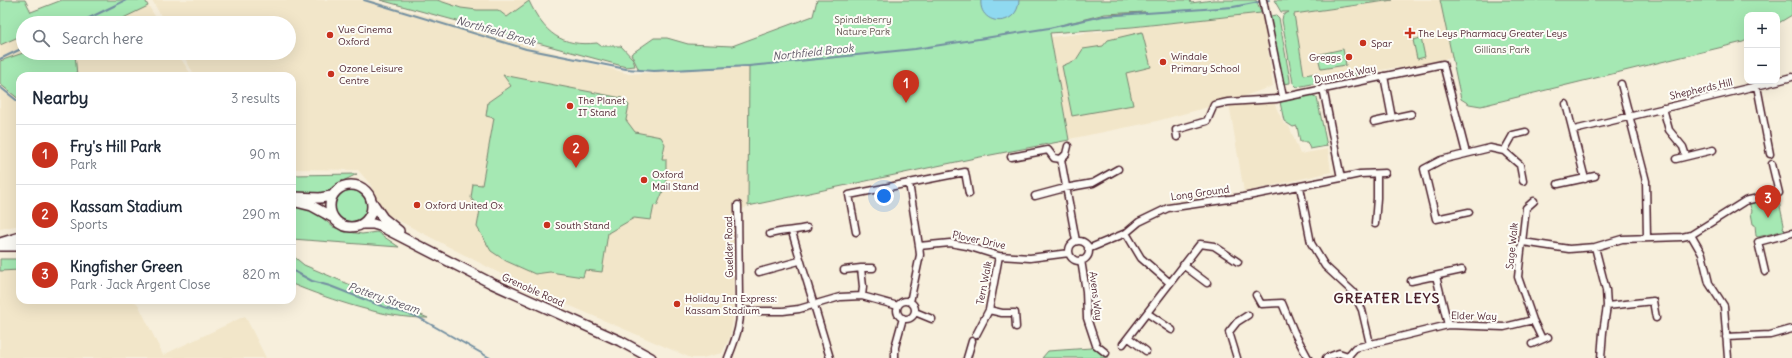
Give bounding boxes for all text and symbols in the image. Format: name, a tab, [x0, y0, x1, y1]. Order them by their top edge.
map controls	[1744, 12, 1780, 84]
button: +	[1744, 12, 1780, 48]
water label: Northfield Brook	[455, 13, 538, 49]
park label: Spindleberry Nature Park	[834, 13, 892, 38]
search box	[16, 16, 296, 60]
place label: Vue Cinema Oxford	[338, 23, 392, 48]
icon: search	[30, 27, 52, 49]
place label: The Leys Pharmacy Greater Leys	[1418, 27, 1567, 40]
marker: The Leys Pharmacy Greater Leys	[1405, 28, 1415, 38]
text: Search here	[62, 29, 143, 48]
marker: Vue Cinema Oxford	[325, 30, 335, 40]
place label: Spar	[1371, 37, 1392, 50]
marker: Spar	[1358, 38, 1368, 48]
water label: Northfield Brook	[772, 41, 856, 63]
park label: Gillians Park	[1474, 43, 1530, 56]
button: −	[1744, 48, 1780, 84]
place label: Windale Primary School	[1171, 50, 1240, 75]
place label: Greggs	[1309, 51, 1341, 64]
marker: Greggs	[1344, 52, 1354, 62]
marker: Windale Primary School	[1158, 57, 1168, 67]
place label: Ozone Leisure Centre	[339, 62, 403, 87]
street label: Dunnock Way	[1313, 62, 1377, 86]
marker: Ozone Leisure Centre	[326, 69, 336, 79]
pin: 1	[893, 70, 919, 103]
street label: Shepherds Hill	[1668, 75, 1734, 103]
text: Nearby	[32, 87, 88, 109]
text: 3 results	[231, 90, 280, 107]
place label: The Planet IT Stand	[578, 94, 626, 119]
marker: The Planet IT Stand	[565, 101, 575, 111]
pin: 2	[563, 135, 589, 168]
text: Fry's Hill Park	[70, 137, 161, 156]
text: 1	[42, 146, 48, 163]
text: 90 m	[249, 146, 280, 163]
text: Park	[70, 156, 97, 173]
place label: Oxford Mail Stand	[652, 168, 699, 193]
marker: Oxford Mail Stand	[639, 175, 649, 185]
street label: Long Ground	[1170, 182, 1230, 204]
pin: 3	[1755, 185, 1781, 218]
your location	[874, 186, 894, 206]
text: Kassam Stadium	[70, 197, 182, 216]
place label: Oxford United Ox	[425, 199, 503, 212]
marker: Oxford United Ox	[412, 200, 422, 210]
text: 2	[41, 206, 49, 223]
text: 290 m	[242, 206, 280, 223]
text: Sports	[70, 216, 108, 233]
street label: Guelder Road	[722, 216, 736, 278]
place label: South Stand	[555, 219, 610, 232]
marker: South Stand	[542, 220, 552, 230]
street label: Sage Walk	[1503, 222, 1521, 270]
street label: Plover Drive	[951, 228, 1007, 252]
text: Kingfisher Green	[70, 257, 183, 276]
street label: Tern Walk	[973, 260, 995, 306]
text: 3	[41, 266, 49, 283]
text: 820 m	[242, 266, 280, 283]
street label: Grenoble Road	[500, 270, 566, 310]
street label: Avens Way	[1087, 271, 1105, 321]
text: Park · Jack Argent Close	[70, 276, 211, 293]
water label: Pottery Stream	[346, 279, 422, 317]
district label: GREATER LEYS	[1334, 289, 1440, 307]
place label: Holiday Inn Express: Kassam Stadium	[685, 292, 777, 317]
marker: Holiday Inn Express: Kassam Stadium	[672, 299, 682, 309]
street label: Elder Way	[1451, 309, 1497, 323]

